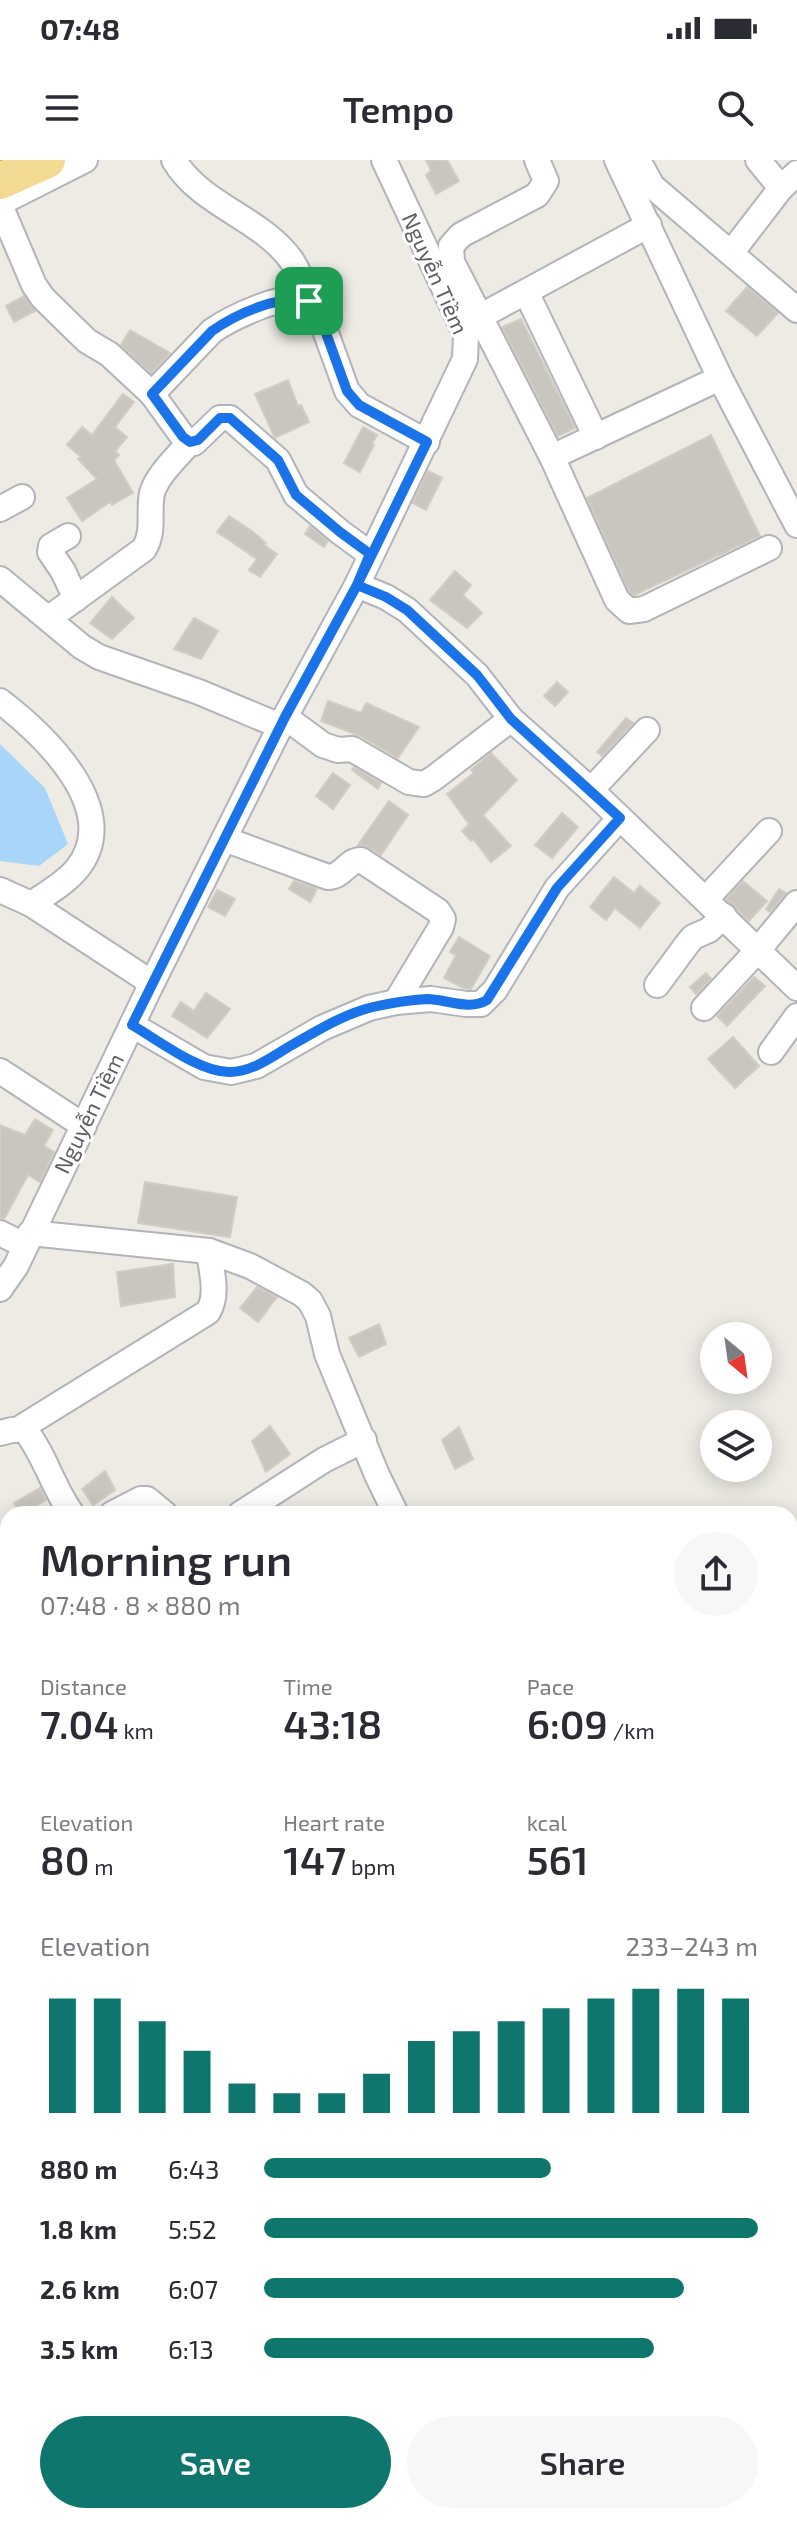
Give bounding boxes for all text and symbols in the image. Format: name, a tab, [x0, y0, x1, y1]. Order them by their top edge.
text: 07:48	[40, 10, 120, 46]
icon: menu	[40, 86, 84, 130]
icon: search	[713, 86, 757, 130]
text: Tempo	[343, 87, 454, 130]
street label: Nguyễn Tiềm	[398, 208, 474, 338]
pin	[275, 267, 343, 335]
icon: arrive	[287, 279, 331, 323]
street label: Nguyễn Tiềm	[48, 1049, 128, 1177]
north arrow	[700, 1322, 772, 1394]
map controls	[700, 1322, 772, 1482]
button: layers	[700, 1410, 772, 1482]
text: Morning run	[40, 1532, 292, 1585]
button: share	[674, 1532, 758, 1616]
text: 07:48 · 8 × 880 m	[40, 1589, 240, 1620]
text: Distance	[40, 1673, 127, 1699]
text: Time	[283, 1673, 333, 1699]
text: Pace	[527, 1673, 574, 1699]
text: 7.04	[40, 1699, 119, 1747]
text: 43:18	[283, 1699, 382, 1747]
text: 6:09	[527, 1699, 608, 1747]
text: km	[119, 1717, 154, 1743]
text: /km	[608, 1717, 655, 1743]
text: Elevation	[40, 1809, 133, 1835]
text: Heart rate	[283, 1809, 385, 1835]
text: kcal	[527, 1809, 567, 1835]
text: 80	[40, 1835, 89, 1883]
text: 147	[283, 1835, 346, 1883]
text: 561	[527, 1835, 588, 1883]
text: m	[89, 1853, 114, 1879]
text: bpm	[346, 1853, 396, 1879]
text: Elevation	[40, 1930, 150, 1961]
text: 233–243 m	[625, 1930, 758, 1961]
text: 880 m	[40, 2153, 117, 2184]
text: 6:43	[168, 2153, 219, 2184]
text: 1.8 km	[40, 2213, 117, 2244]
text: 5:52	[168, 2213, 217, 2244]
text: 2.6 km	[40, 2273, 120, 2304]
text: 6:07	[168, 2273, 218, 2304]
text: 3.5 km	[40, 2333, 119, 2364]
text: 6:13	[168, 2333, 214, 2364]
button: Save	[40, 2416, 391, 2508]
button: Share	[407, 2416, 758, 2508]

